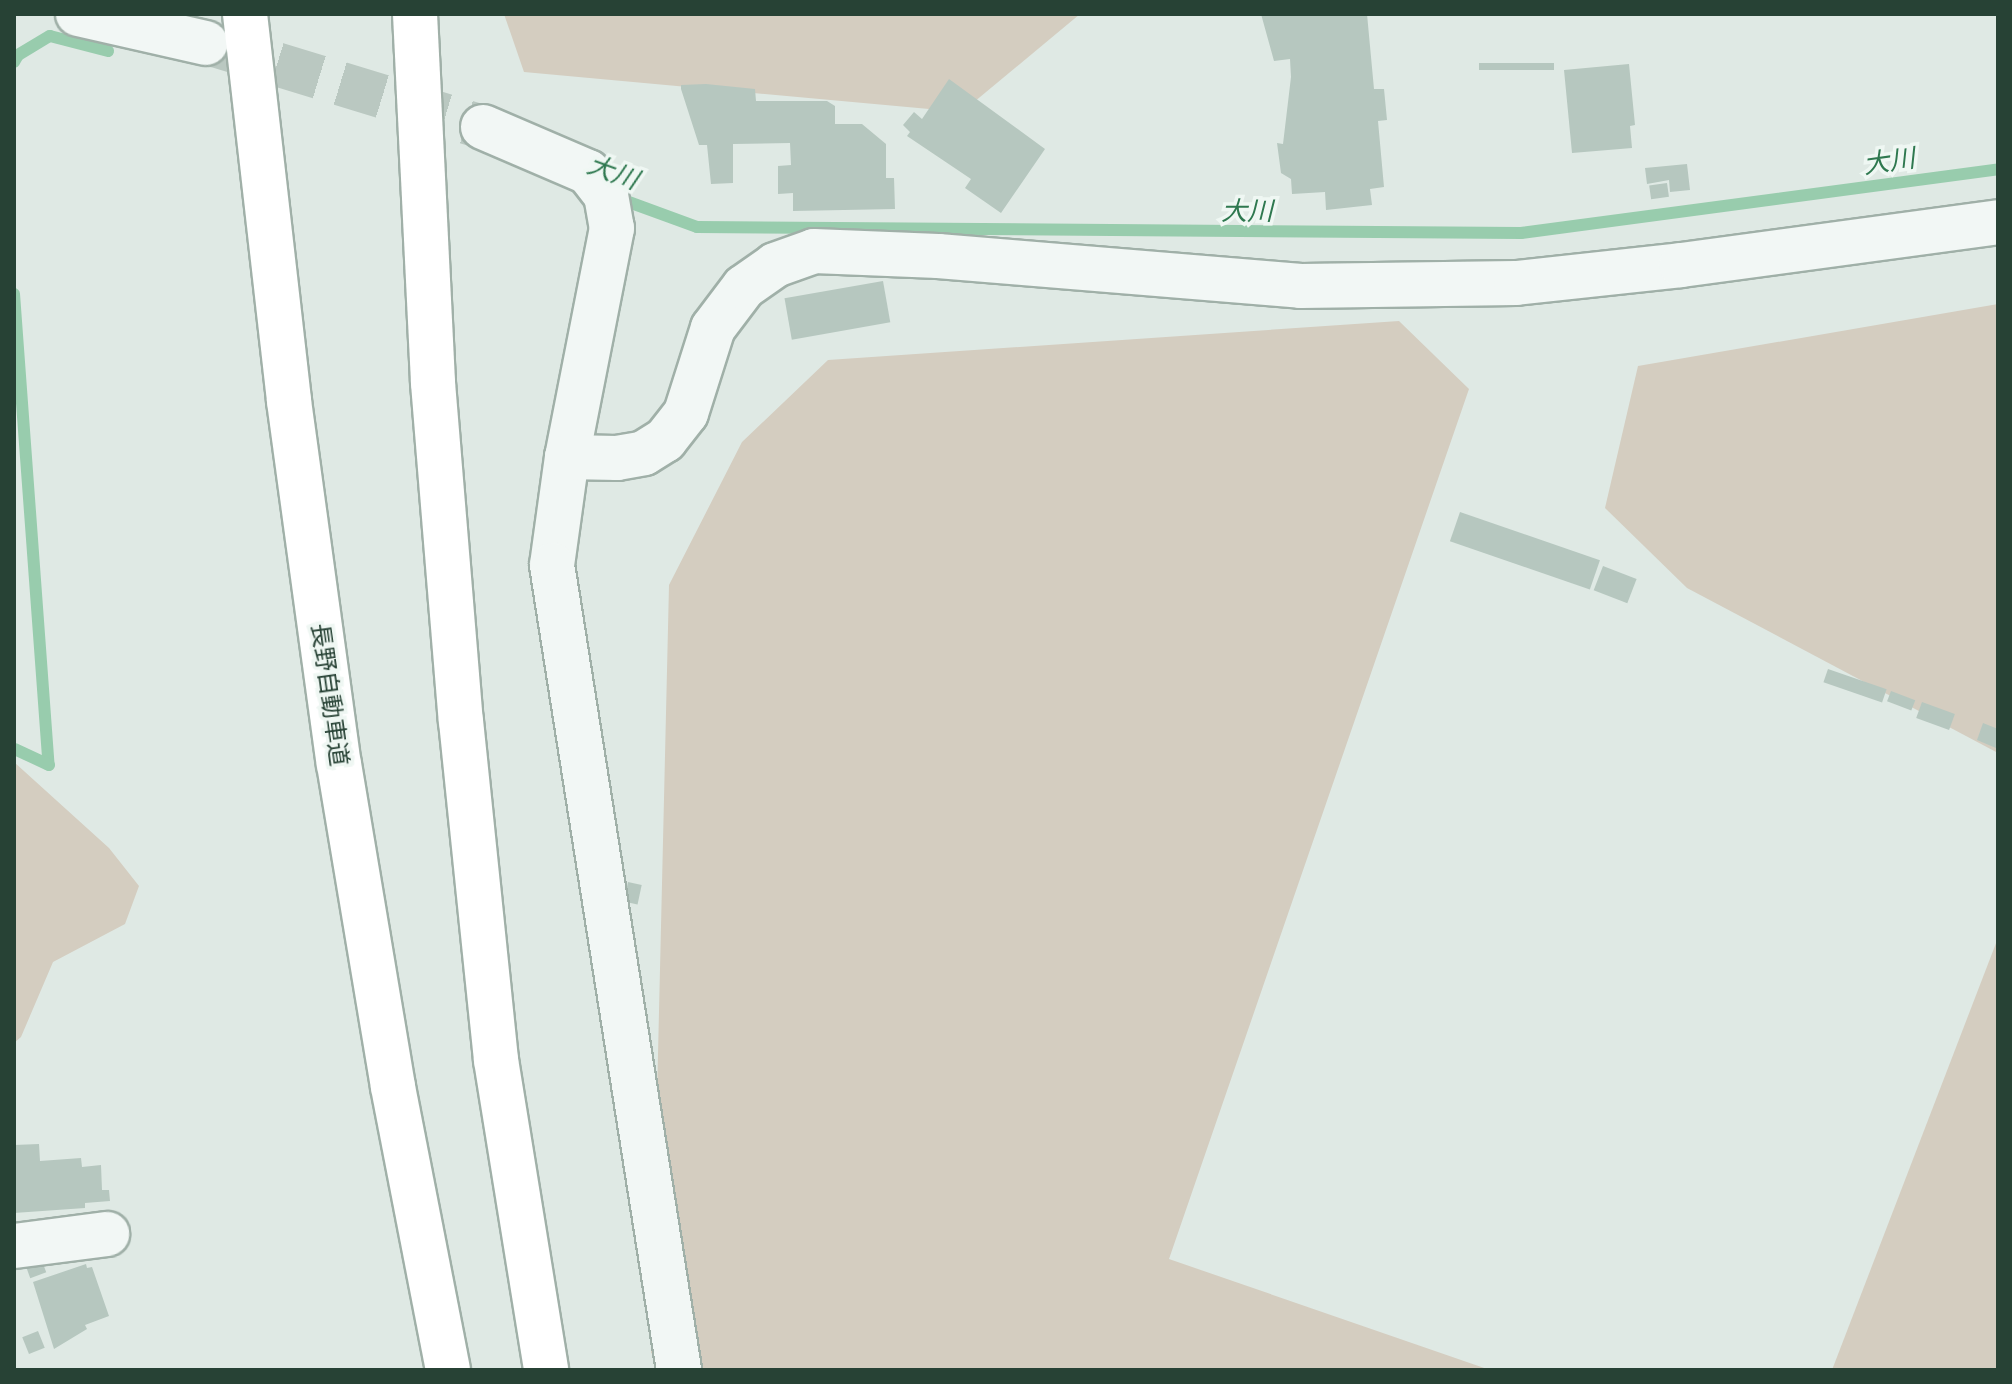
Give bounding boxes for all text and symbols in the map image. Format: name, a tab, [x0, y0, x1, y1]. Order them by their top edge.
water label: 大川	[1861, 142, 1917, 180]
water label: 大川	[583, 148, 643, 196]
water label: 大川	[1221, 195, 1273, 227]
street label: 長野自動車道	[306, 622, 354, 768]

